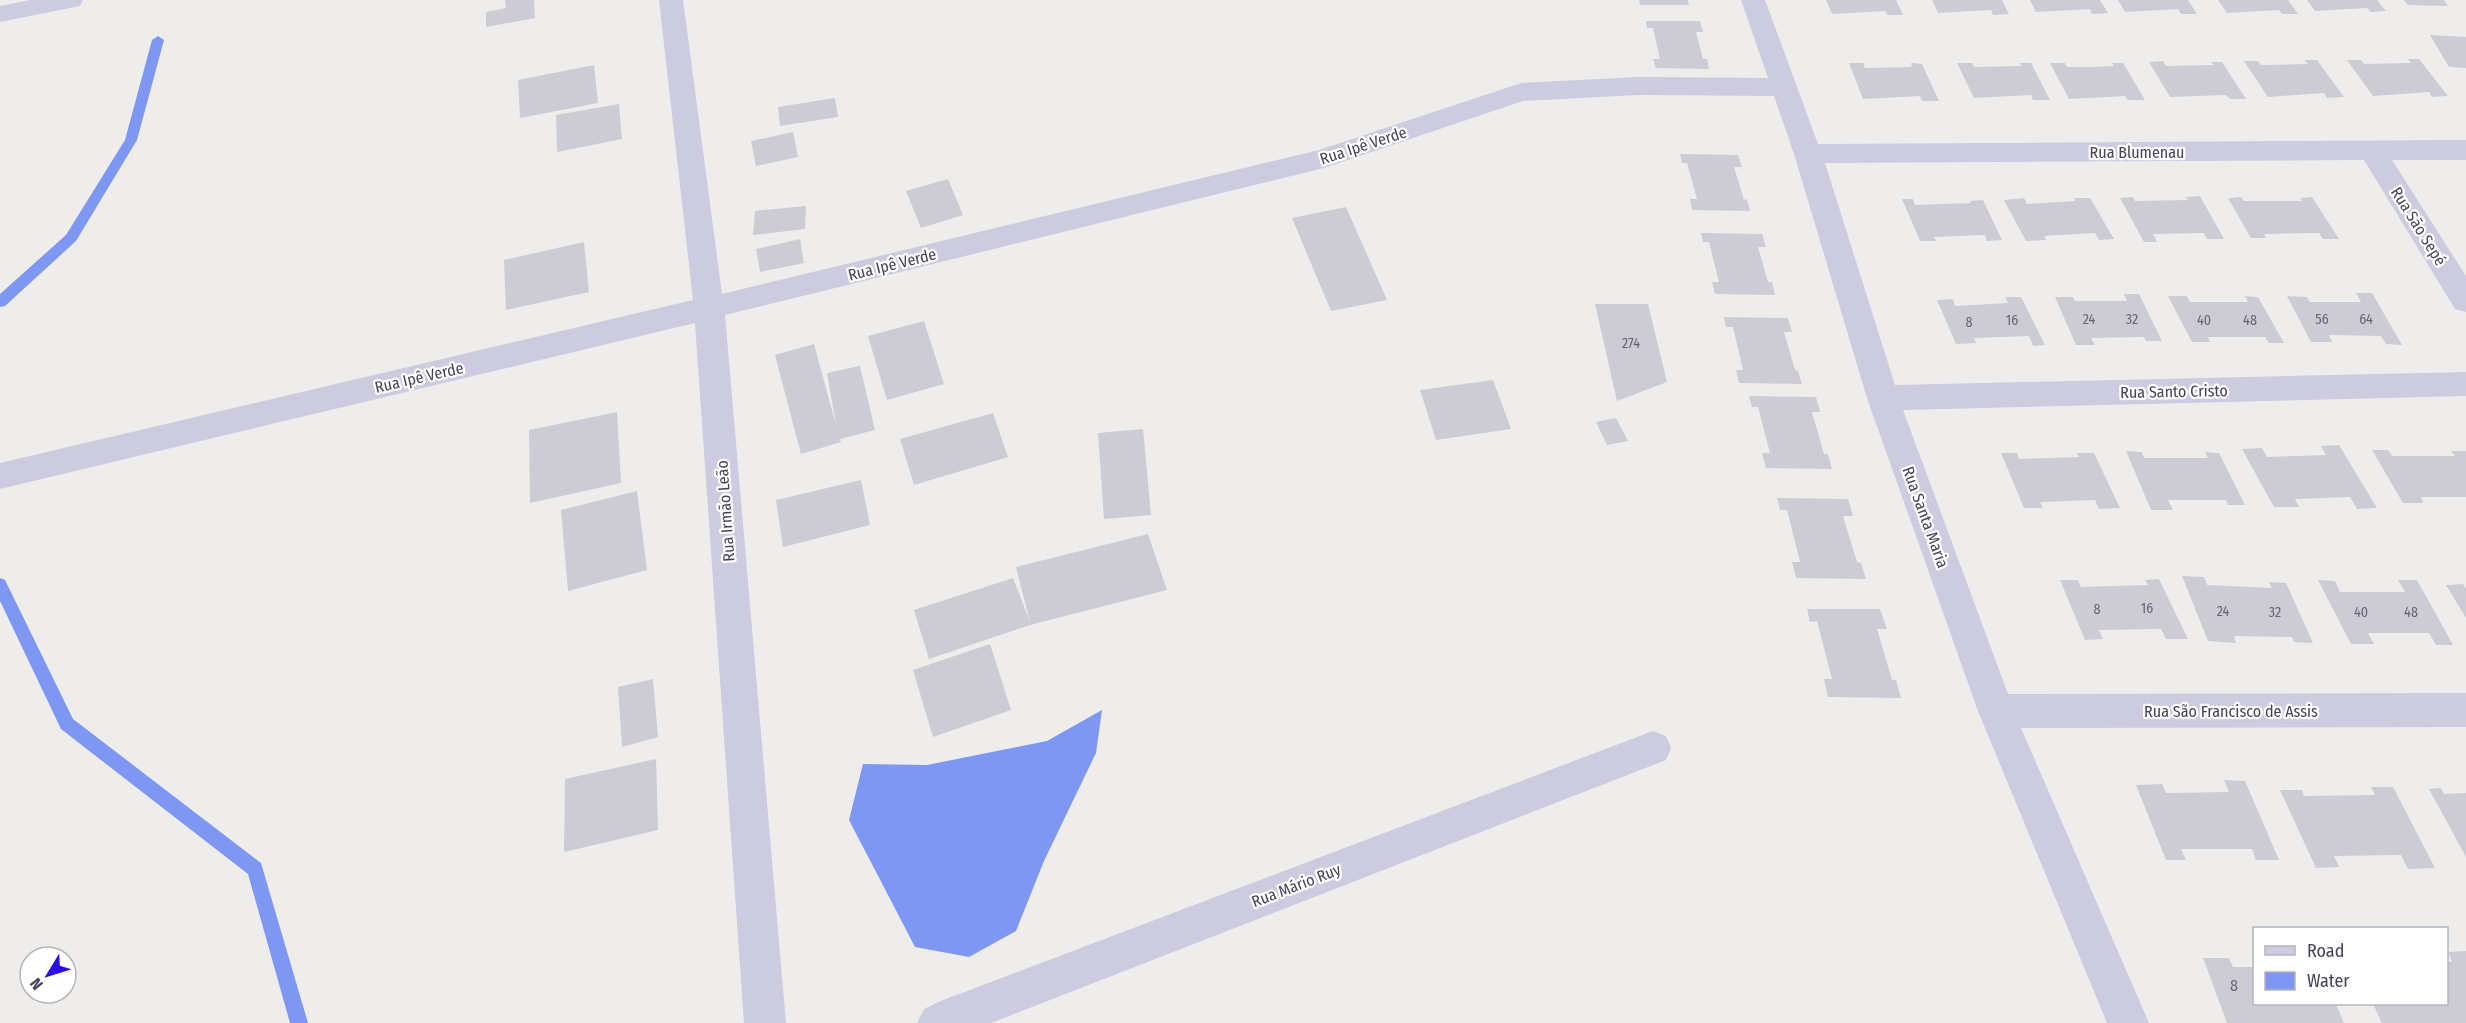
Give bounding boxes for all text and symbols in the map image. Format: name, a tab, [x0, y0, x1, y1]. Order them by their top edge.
street label: Rua Ipê Verde	[1317, 122, 1409, 168]
street label: Rua Blumenau	[2090, 143, 2184, 162]
street label: Rua São Sepé	[2387, 184, 2450, 269]
street label: Rua Ipê Verde	[846, 244, 938, 285]
house number: 24	[2083, 311, 2096, 328]
house number: 32	[2126, 311, 2138, 328]
house number: 56	[2315, 311, 2329, 328]
house number: 64	[2359, 311, 2373, 328]
house number: 16	[2006, 312, 2018, 329]
house number: 40	[2197, 312, 2211, 329]
house number: 48	[2243, 312, 2257, 329]
house number: 8	[1966, 314, 1973, 331]
house number: 274	[1622, 335, 1640, 352]
street label: Rua Ipê Verde	[373, 358, 465, 397]
street label: Rua Santo Cristo	[2120, 381, 2228, 402]
street label: Rua Irmão Leão	[712, 460, 739, 562]
street label: Rua Santa Maria	[1898, 464, 1953, 571]
house number: 16	[2141, 600, 2153, 617]
house number: 8	[2094, 601, 2101, 618]
house number: 24	[2217, 603, 2230, 620]
house number: 32	[2269, 604, 2281, 621]
house number: 40	[2354, 604, 2368, 621]
house number: 48	[2404, 604, 2418, 621]
street label: Rua São Francisco de Assis	[2144, 702, 2318, 721]
street label: Rua Mário Ruy	[1249, 859, 1344, 911]
legend	[2253, 927, 2448, 1005]
text: Road	[2307, 940, 2344, 962]
north arrow	[18, 945, 78, 1005]
text: Water	[2307, 970, 2350, 992]
text: N	[26, 974, 47, 994]
house number: 8	[2230, 976, 2238, 995]

